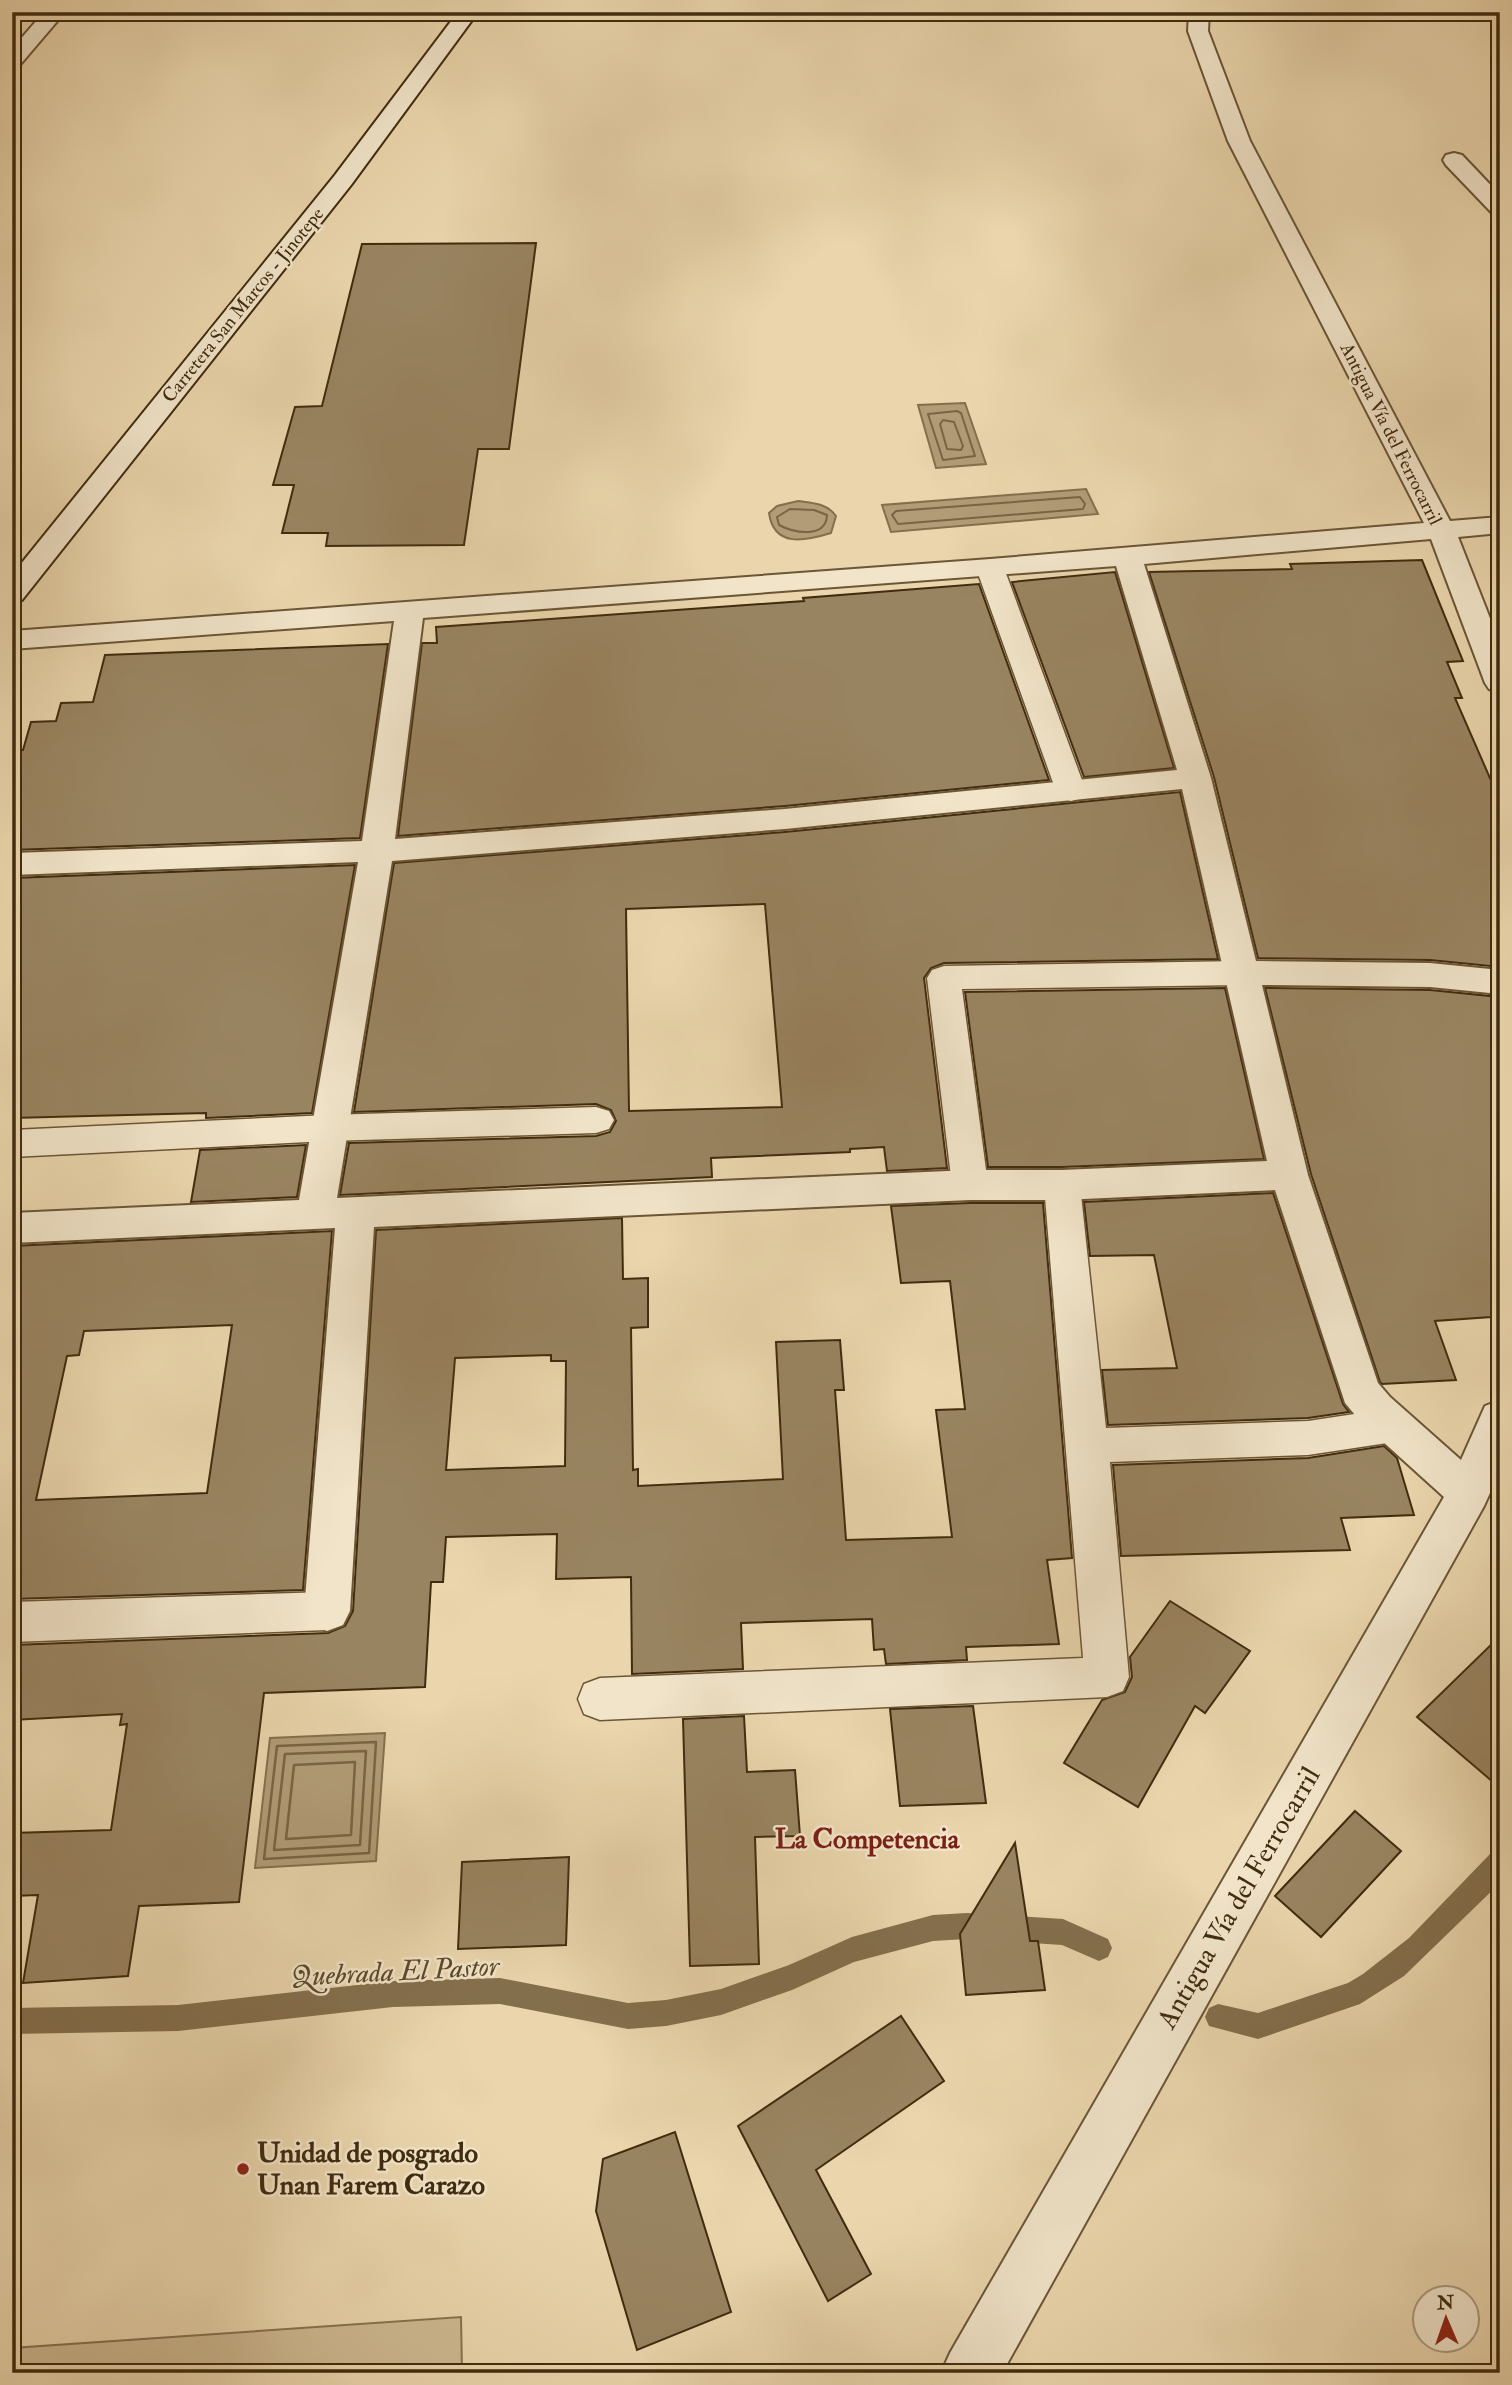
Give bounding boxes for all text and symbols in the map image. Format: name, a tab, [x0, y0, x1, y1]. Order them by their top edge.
street label: Carretera San Marcos - Jinotepe	[157, 202, 330, 408]
street label: Antigua Vía del Ferrocarril	[1334, 338, 1447, 529]
street label: Antigua Vía del Ferrocarril	[1149, 1761, 1328, 2036]
district label: La Competencia	[775, 1822, 961, 1857]
water label: Quebrada El Pastor	[290, 1949, 502, 1995]
place label: Unidad de posgrado Unan Farem Carazo	[257, 2136, 485, 2203]
marker: Unidad de posgrado Unan Farem Carazo	[235, 2161, 251, 2177]
north arrow	[1410, 2284, 1480, 2354]
text: N	[1436, 2291, 1455, 2315]

